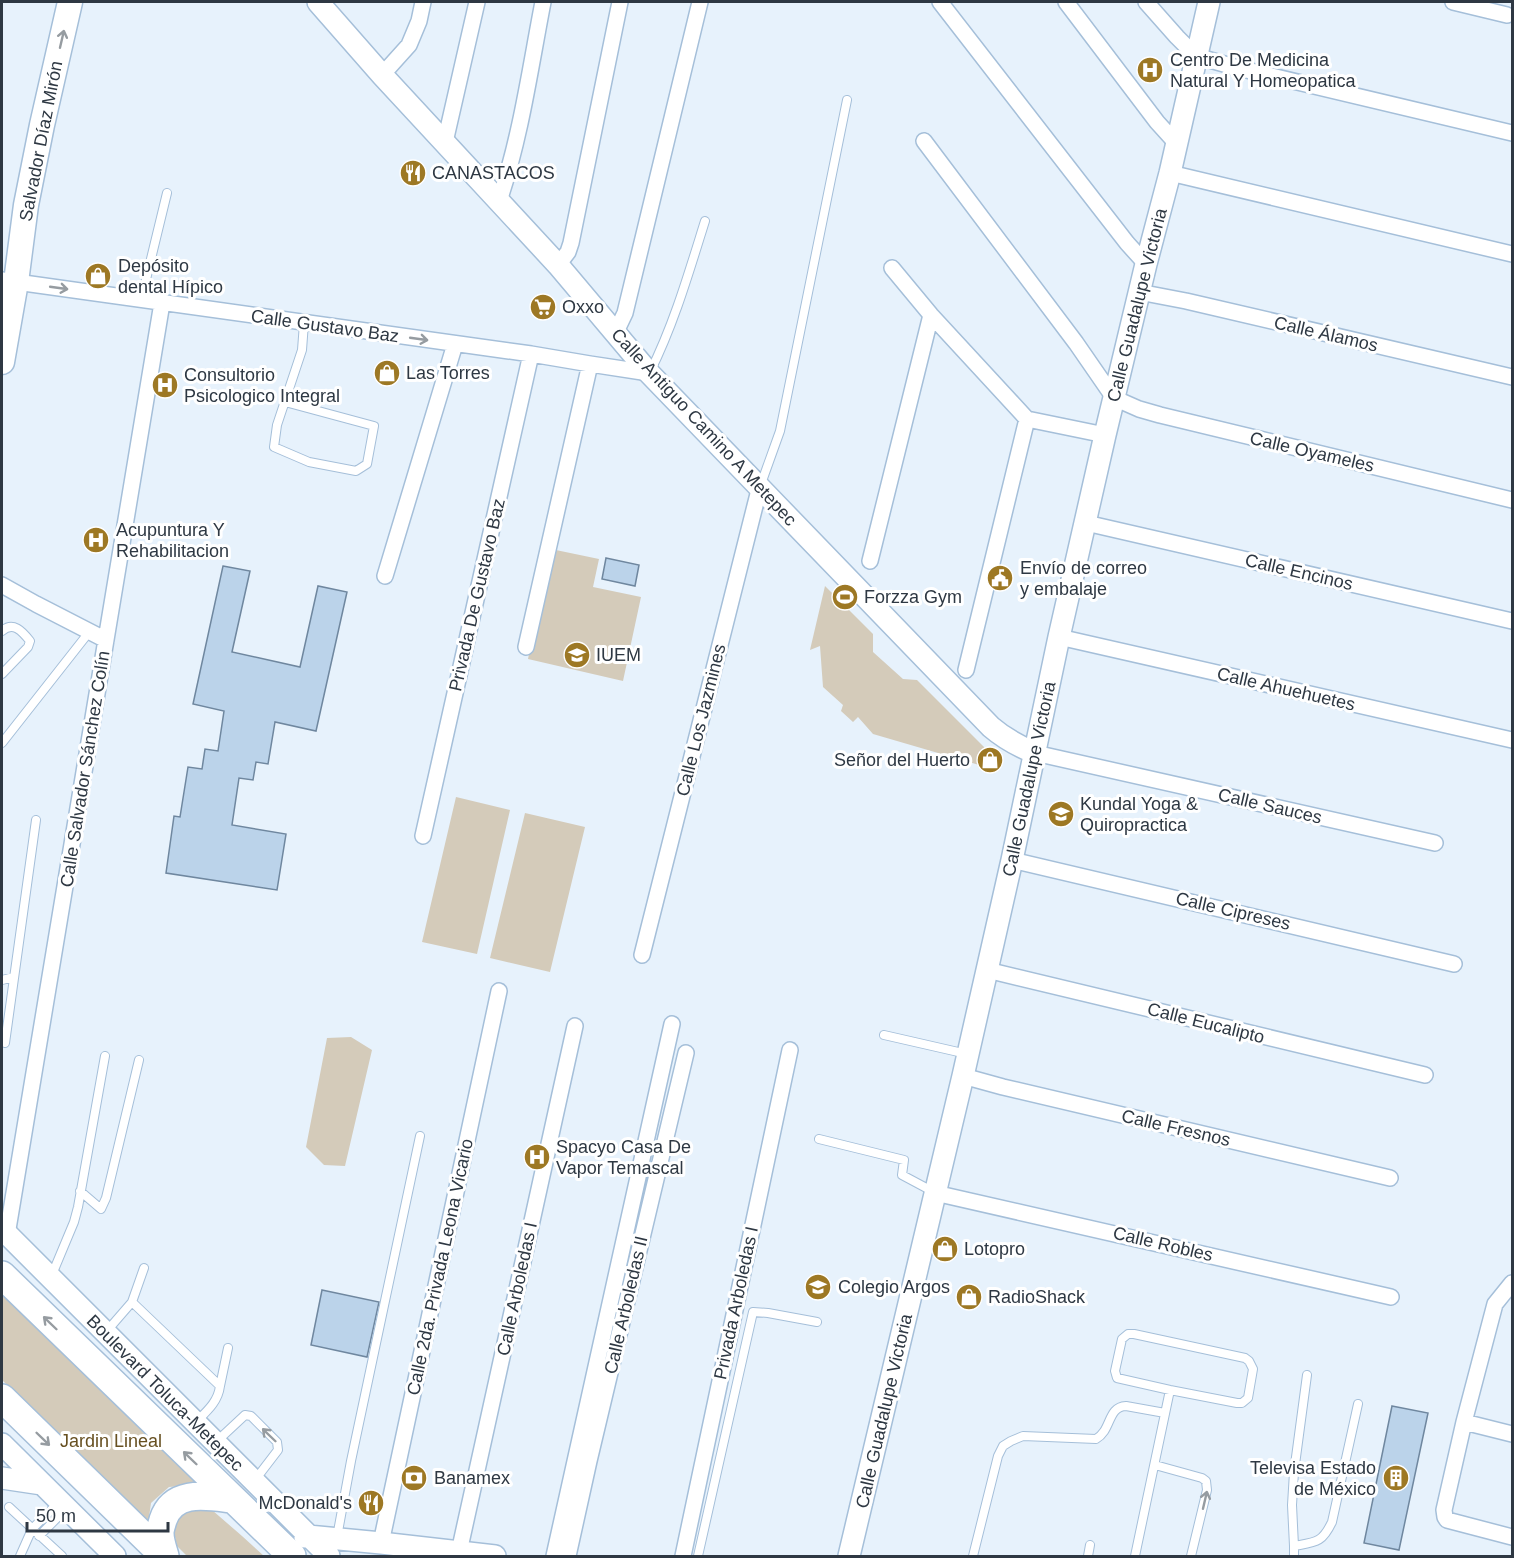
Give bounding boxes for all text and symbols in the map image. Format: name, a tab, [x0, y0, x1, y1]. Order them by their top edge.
one-way arrow	[56, 29, 68, 48]
place label: Centro De Medicina Natural Y Homeopatica	[1170, 50, 1356, 91]
hospital icon: Centro De Medicina Natural Y Homeopatica	[1135, 55, 1165, 85]
street label: Salvador Díaz Mirón	[16, 59, 66, 223]
restaurant icon: CANASTACOS	[398, 158, 428, 188]
place label: CANASTACOS	[432, 163, 555, 183]
street label: Calle Guadalupe Victoria	[1103, 205, 1171, 404]
place label: Depósito dental Hípico	[118, 256, 223, 297]
shop icon: Depósito dental Hípico	[83, 261, 113, 291]
one-way arrow	[49, 283, 69, 294]
supermarket icon: Oxxo	[528, 292, 558, 322]
place label: Oxxo	[562, 297, 604, 317]
street label: Calle Gustavo Baz	[250, 306, 400, 346]
street label: Calle Álamos	[1272, 312, 1380, 356]
street label: Calle Antiguo Camino A Metepec	[607, 324, 801, 530]
one-way arrow	[408, 334, 428, 345]
shop icon: Las Torres	[372, 358, 402, 388]
place label: Las Torres	[406, 363, 490, 383]
place label: Consultorio Psicologico Integral	[184, 365, 340, 406]
hospital icon: Consultorio Psicologico Integral	[150, 370, 180, 400]
street label: Calle Oyameles	[1248, 428, 1376, 476]
street label: Privada De Gustavo Baz	[445, 497, 509, 693]
place label: Acupuntura Y Rehabilitacion	[116, 520, 229, 561]
hospital icon: Acupuntura Y Rehabilitacion	[81, 525, 111, 555]
street label: Calle Encinos	[1243, 550, 1355, 594]
place label: Envío de correo y embalaje	[1020, 558, 1147, 599]
public building icon: Envío de correo y embalaje	[985, 563, 1015, 593]
sports icon: Forzza Gym	[830, 582, 860, 612]
place label: Forzza Gym	[864, 587, 962, 607]
school or university icon: IUEM	[562, 640, 592, 670]
street label: Calle Los Jazmines	[672, 642, 730, 798]
place label: IUEM	[596, 645, 641, 665]
street label: Calle Salvador Sánchez Colín	[56, 649, 114, 889]
street label: Calle Ahuehuetes	[1215, 663, 1357, 715]
street label: Calle Guadalupe Victoria	[999, 679, 1060, 878]
shop icon: Señor del Huerto	[975, 745, 1005, 775]
place label: Señor del Huerto	[834, 750, 970, 770]
street label: Calle Sauces	[1216, 784, 1324, 828]
place label: Kundal Yoga & Quiropractica	[1080, 794, 1198, 835]
school or university icon: Kundal Yoga & Quiropractica	[1046, 799, 1076, 829]
street label: Calle Cipreses	[1174, 888, 1292, 934]
street label: Calle Eucalipto	[1145, 999, 1267, 1047]
street label: Calle Fresnos	[1120, 1106, 1232, 1150]
street label: Calle 2da. Privada Leona Vicario	[403, 1137, 477, 1397]
place label: Spacyo Casa De Vapor Temascal	[556, 1137, 691, 1178]
hospital icon: Spacyo Casa De Vapor Temascal	[522, 1142, 552, 1172]
street label: Calle Arboledas I	[493, 1220, 541, 1358]
street label: Calle Robles	[1111, 1223, 1215, 1265]
street label: Privada Arboledas I	[710, 1225, 762, 1381]
street label: Calle Arboledas II	[600, 1234, 652, 1376]
shop icon: Lotopro	[930, 1234, 960, 1264]
place label: Lotopro	[964, 1239, 1025, 1259]
school or university icon: Colegio Argos	[803, 1272, 833, 1302]
place label: Colegio Argos	[838, 1277, 950, 1297]
shop icon: RadioShack	[954, 1282, 984, 1312]
place label: RadioShack	[988, 1287, 1086, 1307]
street label: Boulevard Toluca-Metepec	[83, 1311, 247, 1475]
street label: Calle Guadalupe Victoria	[852, 1311, 916, 1510]
one-way arrow	[43, 1315, 58, 1330]
one-way arrow	[262, 1427, 277, 1442]
park label: Jardin Lineal	[60, 1431, 162, 1451]
one-way arrow	[36, 1432, 51, 1447]
one-way arrow	[183, 1451, 198, 1465]
place label: Televisa Estado de México	[1250, 1458, 1376, 1499]
bank icon: Banamex	[399, 1463, 429, 1493]
building icon: Televisa Estado de México	[1381, 1463, 1411, 1493]
place label: Banamex	[434, 1468, 510, 1488]
restaurant icon: McDonald's	[356, 1488, 386, 1518]
one-way arrow	[1199, 1490, 1211, 1509]
place label: McDonald's	[259, 1493, 352, 1513]
scale bar	[27, 1495, 168, 1533]
text: 50 m	[36, 1506, 76, 1526]

